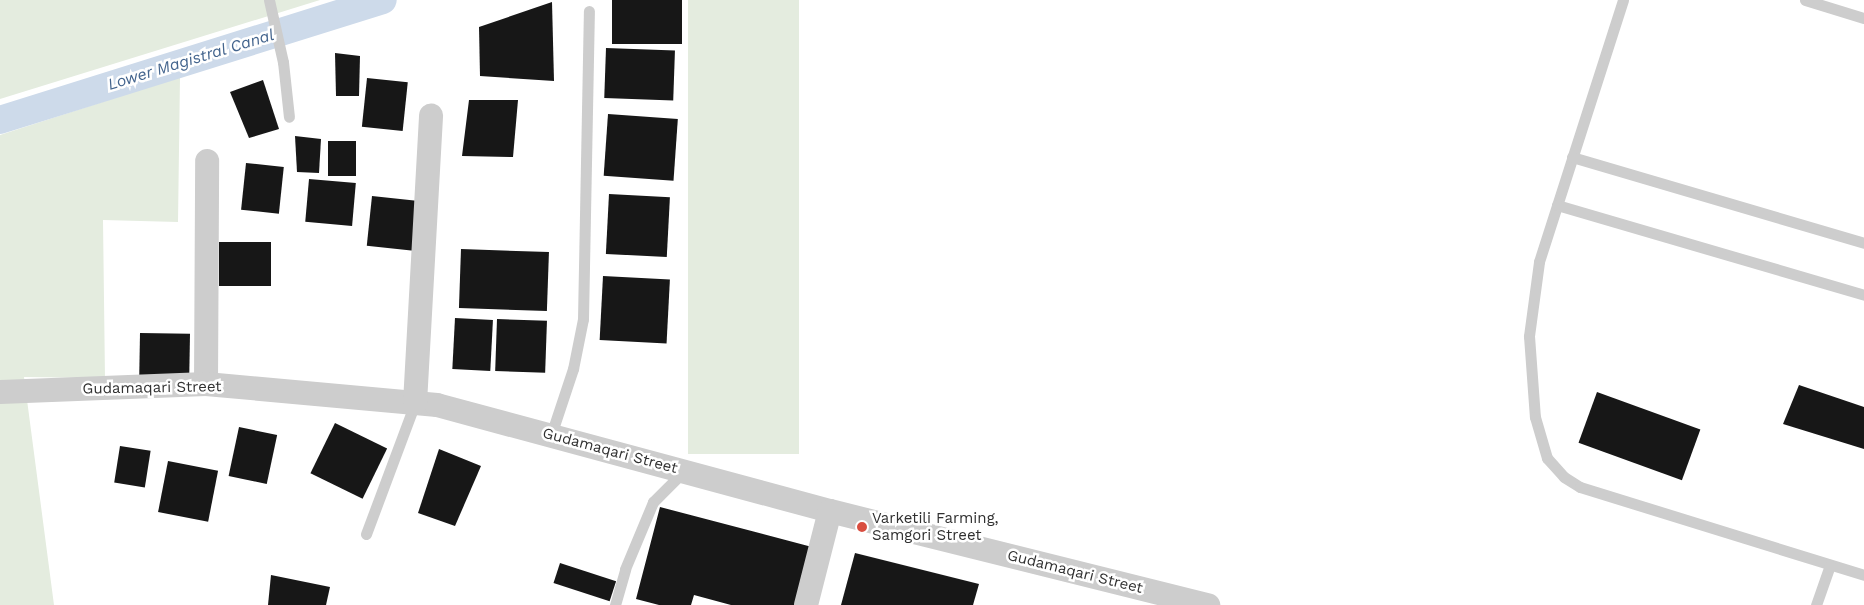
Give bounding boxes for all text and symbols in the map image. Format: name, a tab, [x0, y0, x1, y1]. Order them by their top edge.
water label: Lower Magistral Canal	[105, 25, 277, 95]
street label: Gudamaqari Street	[82, 378, 222, 398]
street label: Gudamaqari Street	[541, 424, 679, 478]
place label: Varketili Farming, Samgori Street	[872, 509, 999, 544]
marker: Varketili Farming, Samgori Street	[856, 521, 868, 533]
street label: Gudamaqari Street	[1005, 546, 1145, 598]

